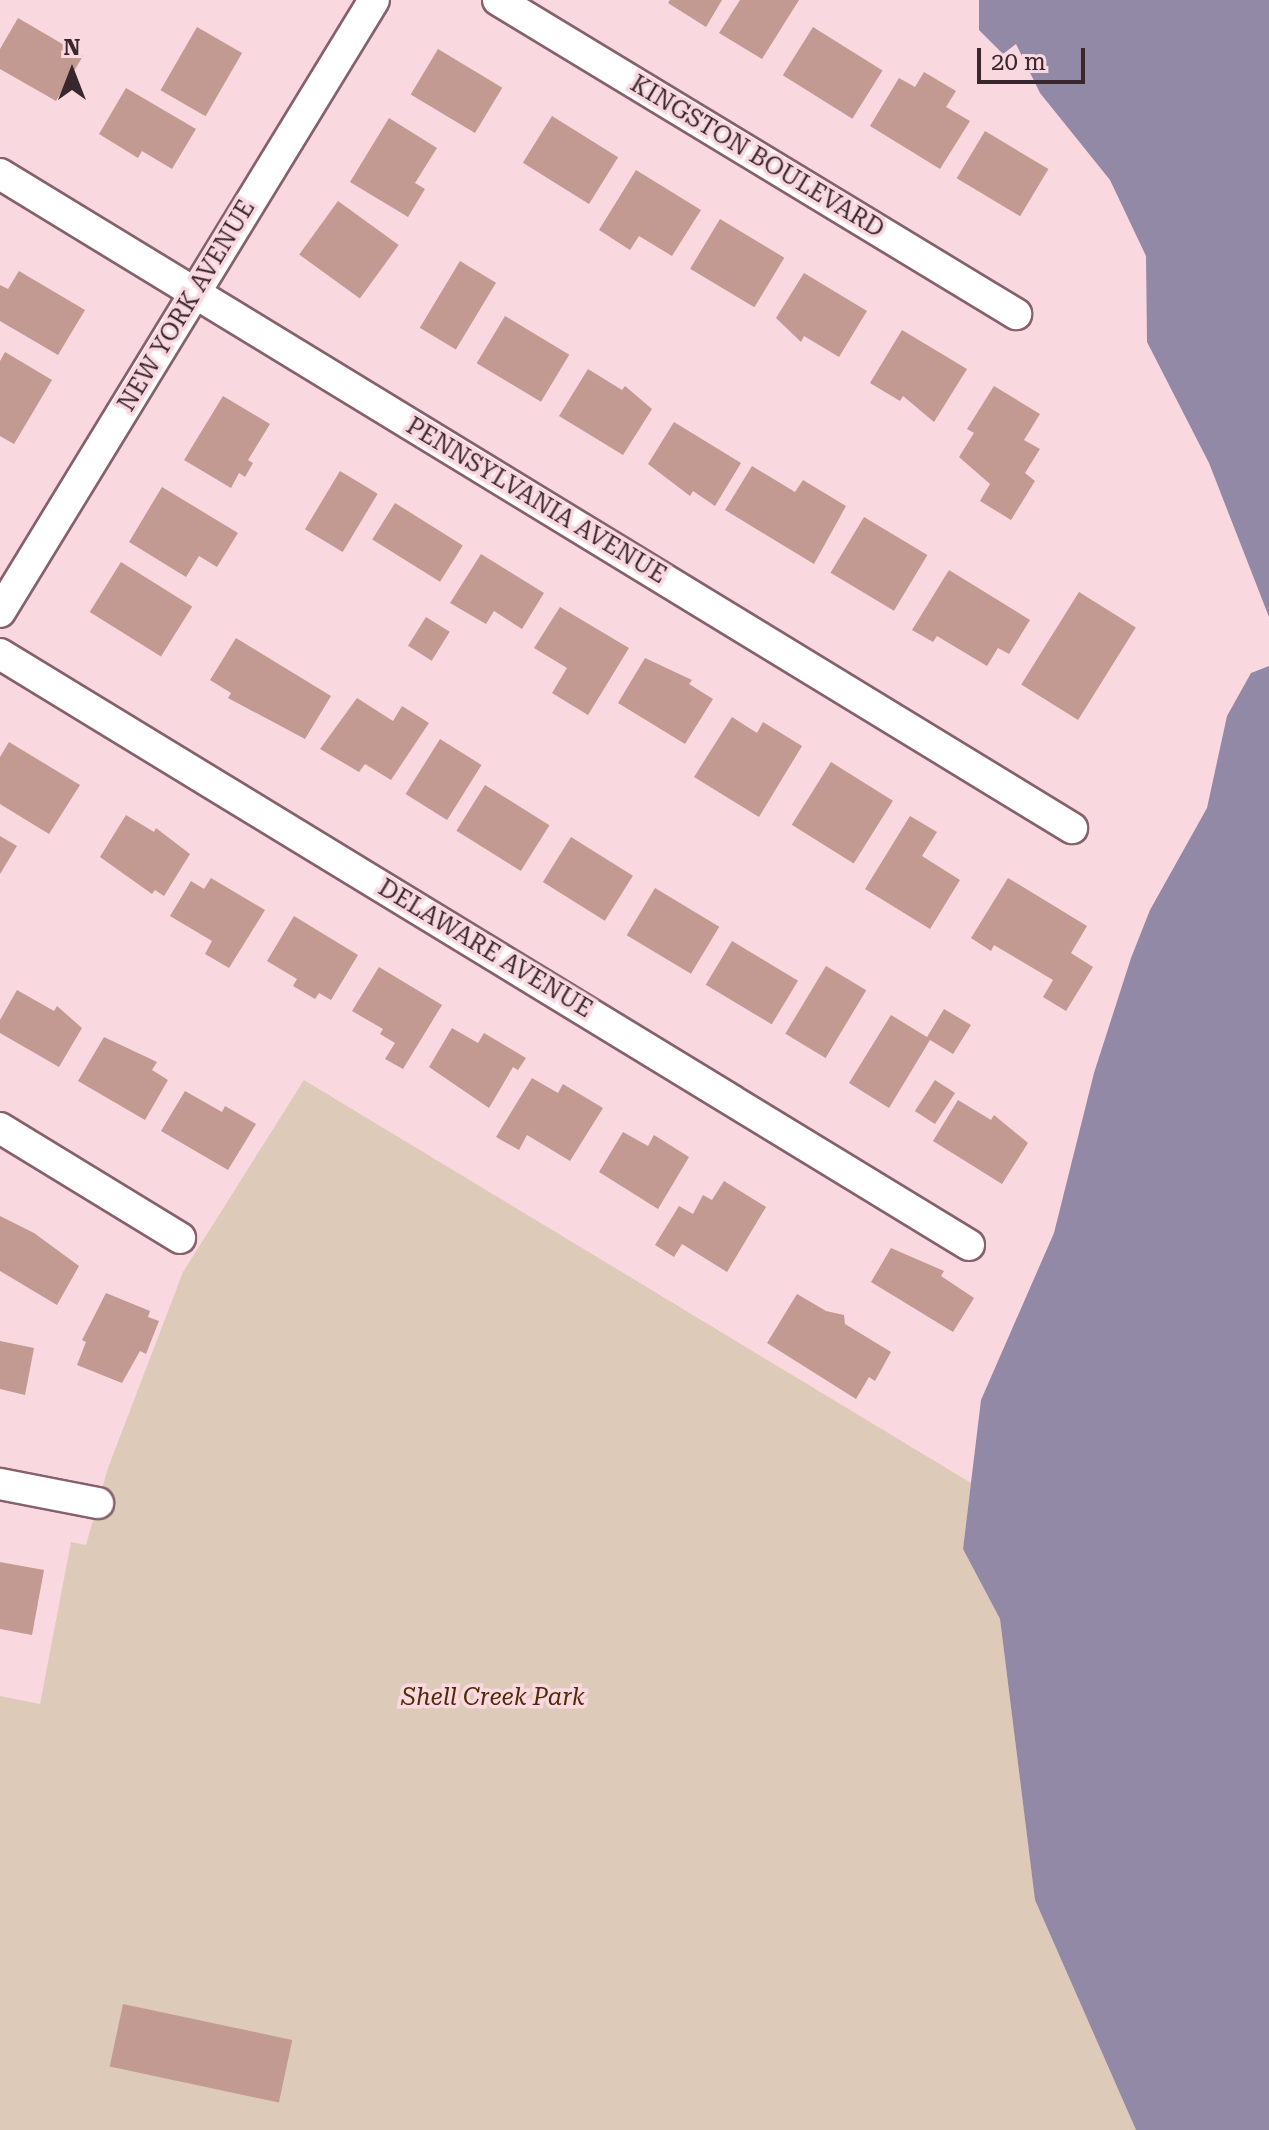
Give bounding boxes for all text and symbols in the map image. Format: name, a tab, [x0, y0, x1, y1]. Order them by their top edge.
north arrow	[32, 32, 112, 112]
scale bar	[981, 32, 1089, 82]
text: N	[64, 35, 80, 60]
text: 20 m	[991, 48, 1046, 76]
street label: KINGSTON BOULEVARD	[625, 70, 889, 244]
street label: NEW YORK AVENUE	[113, 195, 261, 417]
street label: PENNSYLVANIA AVENUE	[401, 412, 671, 590]
street label: DELAWARE AVENUE	[373, 874, 597, 1024]
park label: Shell Creek Park	[401, 1684, 585, 1712]

